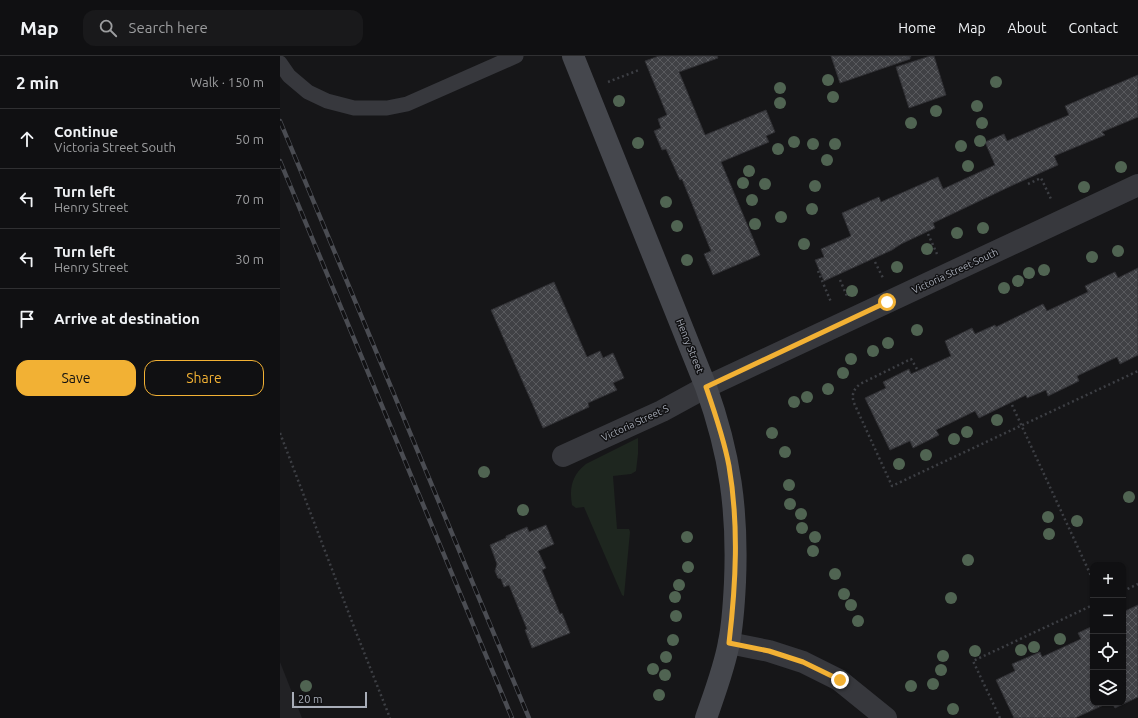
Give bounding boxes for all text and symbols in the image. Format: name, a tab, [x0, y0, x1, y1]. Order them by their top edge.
search box	[83, 10, 363, 46]
text: Map	[20, 17, 59, 39]
icon: search	[97, 17, 119, 39]
text: Search here	[129, 19, 208, 36]
text: Home	[898, 20, 936, 36]
text: Map	[958, 20, 986, 36]
text: About	[1008, 20, 1047, 36]
text: Contact	[1069, 20, 1118, 36]
text: 2 min	[16, 73, 59, 92]
text: Walk · 150 m	[190, 75, 264, 89]
text: Continue	[54, 123, 118, 140]
icon: ahead	[16, 128, 38, 150]
text: 50 m	[235, 132, 264, 146]
text: Victoria Street South	[54, 140, 176, 154]
text: Turn left	[54, 183, 115, 200]
icon: left	[16, 188, 38, 210]
text: 70 m	[235, 192, 264, 206]
text: Henry Street	[54, 200, 128, 214]
text: Turn left	[54, 243, 115, 260]
street label: Victoria Street South	[910, 246, 1000, 296]
icon: left	[16, 248, 38, 270]
text: 30 m	[235, 252, 264, 266]
text: Henry Street	[54, 260, 128, 274]
route start	[878, 293, 896, 311]
icon: arrive	[16, 308, 38, 330]
text: Arrive at destination	[54, 310, 200, 327]
street label: Henry Street	[674, 317, 706, 375]
button: Save	[16, 360, 136, 396]
button: Share	[144, 360, 264, 396]
street label: Victoria Street S	[600, 403, 670, 443]
map controls	[1090, 562, 1126, 706]
button: +	[1090, 562, 1126, 598]
button: −	[1090, 598, 1126, 634]
button: locate	[1090, 634, 1126, 670]
button: layers	[1090, 670, 1126, 706]
route end	[831, 671, 849, 689]
scale bar	[292, 690, 367, 709]
text: 20 m	[298, 693, 322, 705]

